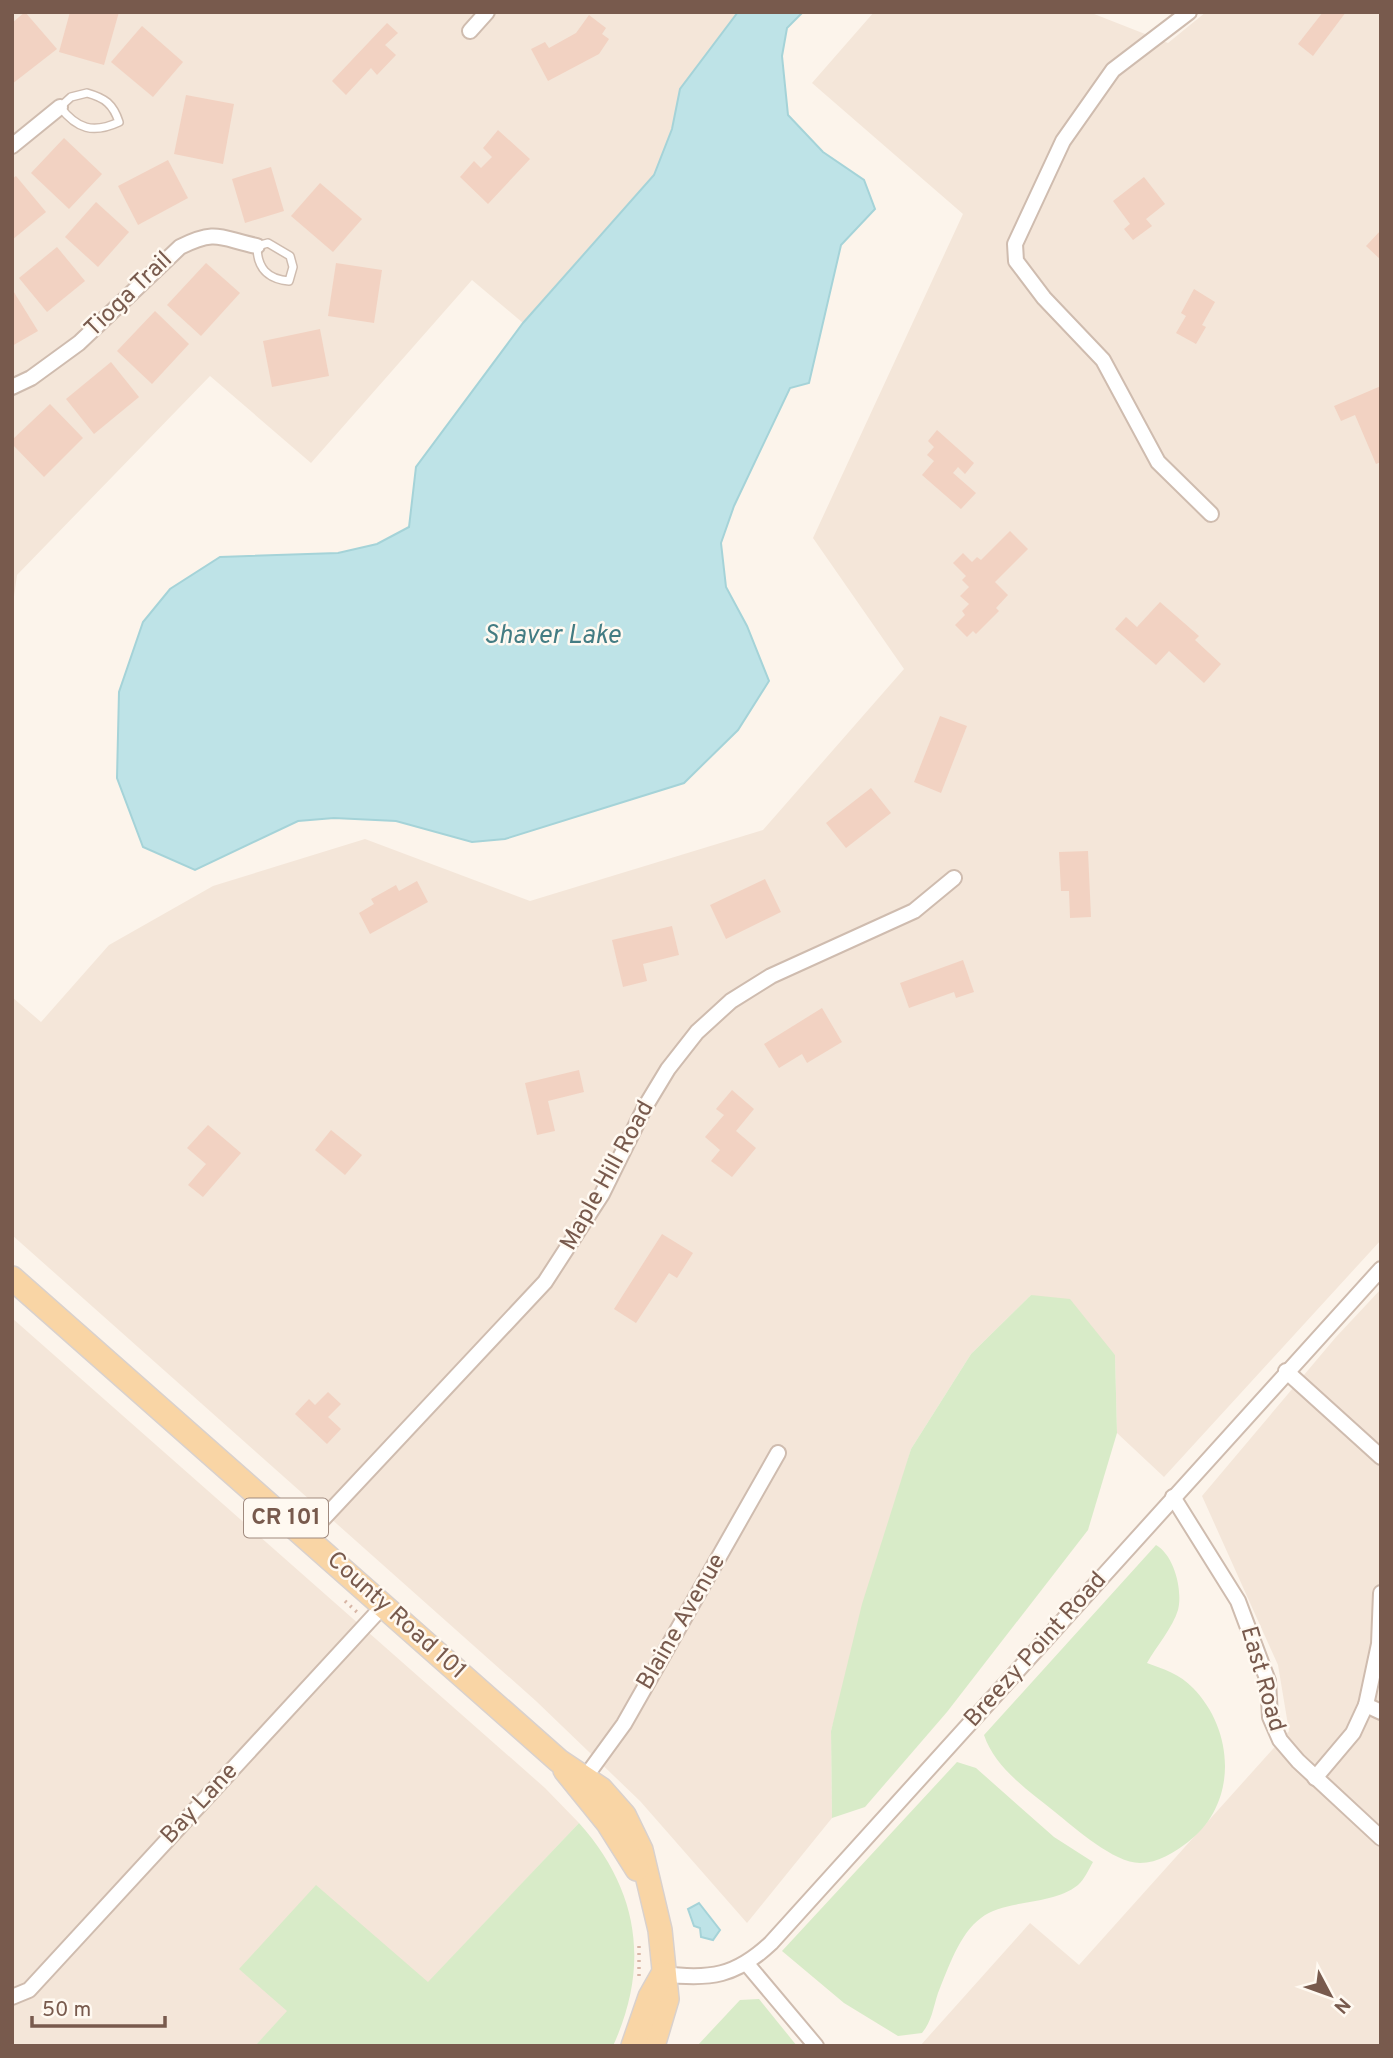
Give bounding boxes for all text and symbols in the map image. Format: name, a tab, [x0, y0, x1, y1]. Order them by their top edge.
street label: Tioga Trail	[79, 246, 179, 344]
water label: Shaver Lake	[483, 620, 621, 653]
street label: Maple Hill Road	[554, 1096, 662, 1256]
road number: CR 101	[244, 1498, 328, 1538]
street label: County Road 101	[320, 1546, 472, 1686]
street label: Blaine Avenue	[631, 1548, 733, 1696]
street label: Breezy Point Road	[958, 1566, 1114, 1734]
street label: East Road	[1233, 1623, 1291, 1735]
street label: Bay Lane	[155, 1757, 245, 1851]
north arrow	[1295, 1960, 1365, 2030]
scale bar	[32, 1984, 164, 2028]
text: N	[1328, 1992, 1355, 2018]
text: 50 m	[42, 1997, 91, 2024]

